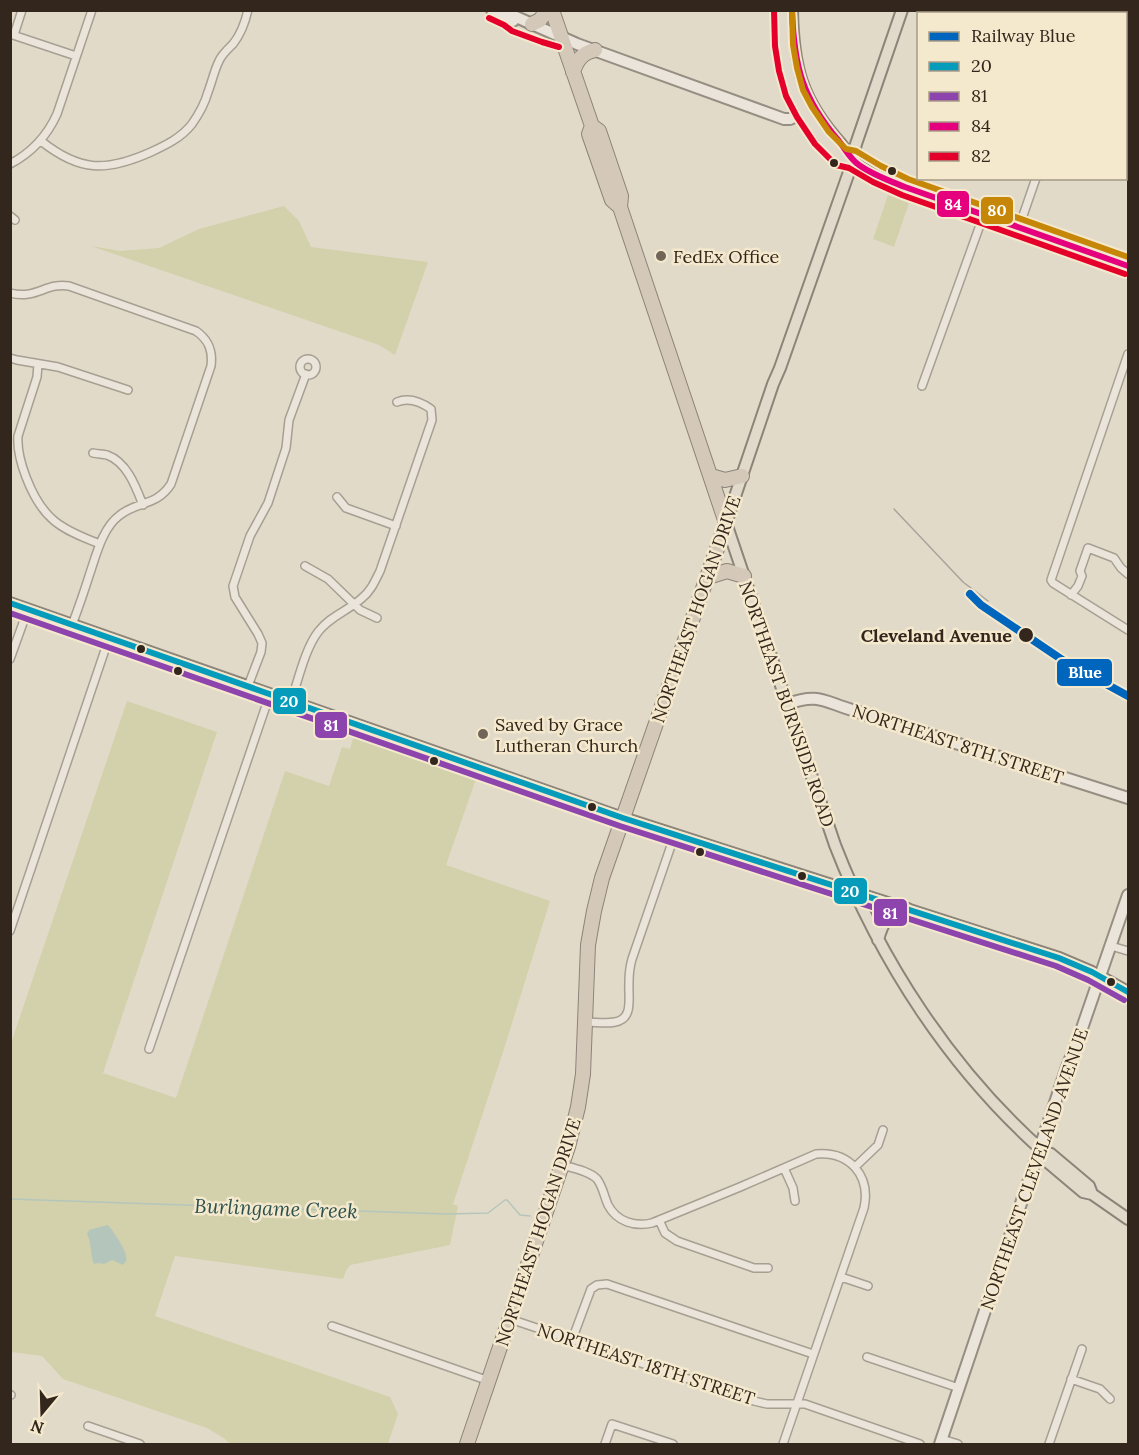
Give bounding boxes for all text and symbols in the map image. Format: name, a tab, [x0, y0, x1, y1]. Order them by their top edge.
legend	[917, 12, 1127, 180]
text: Railway Blue	[971, 24, 1076, 47]
text: 20	[971, 54, 992, 77]
text: 81	[971, 84, 988, 107]
text: 84	[971, 114, 991, 137]
text: 82	[971, 144, 991, 167]
unlabelled marker	[828, 157, 840, 169]
unlabelled marker	[886, 165, 898, 177]
line badge: 84	[936, 190, 970, 218]
text: 84	[944, 194, 962, 214]
line badge: 80	[980, 196, 1014, 225]
text: 80	[987, 200, 1007, 220]
place label: FedEx Office	[673, 245, 780, 268]
marker: FedEx Office	[654, 249, 668, 263]
street label: NORTHEAST HOGAN DRIVE	[646, 492, 746, 726]
street label: NORTHEAST BURNSIDE ROAD	[734, 578, 840, 830]
place label: Cleveland Avenue	[861, 624, 1012, 647]
marker: Cleveland Avenue	[1017, 626, 1035, 644]
unlabelled marker	[135, 643, 147, 655]
line badge: Blue	[1056, 658, 1113, 687]
text: Blue	[1068, 662, 1102, 682]
unlabelled marker	[172, 665, 184, 677]
line badge: 20	[272, 687, 307, 715]
text: 20	[280, 691, 298, 711]
street label: NORTHEAST 8TH STREET	[849, 699, 1067, 789]
line badge: 81	[314, 711, 348, 739]
place label: Saved by Grace Lutheran Church	[495, 713, 639, 757]
text: 81	[323, 715, 339, 735]
marker: Saved by Grace Lutheran Church	[476, 727, 490, 741]
unlabelled marker	[428, 755, 440, 767]
unlabelled marker	[586, 801, 598, 813]
unlabelled marker	[694, 846, 706, 858]
unlabelled marker	[796, 870, 808, 882]
line badge: 20	[833, 877, 868, 905]
text: 20	[841, 881, 859, 901]
line badge: 81	[873, 898, 908, 927]
text: 81	[882, 903, 898, 923]
unlabelled marker	[1105, 976, 1117, 988]
street label: NORTHEAST CLEVELAND AVENUE	[975, 1025, 1093, 1313]
street label: NORTHEAST HOGAN DRIVE	[490, 1115, 586, 1349]
water label: Burlingame Creek	[194, 1193, 358, 1223]
street label: NORTHEAST 18TH STREET	[534, 1318, 758, 1410]
north arrow	[12, 1383, 72, 1443]
text: N	[28, 1416, 46, 1439]

